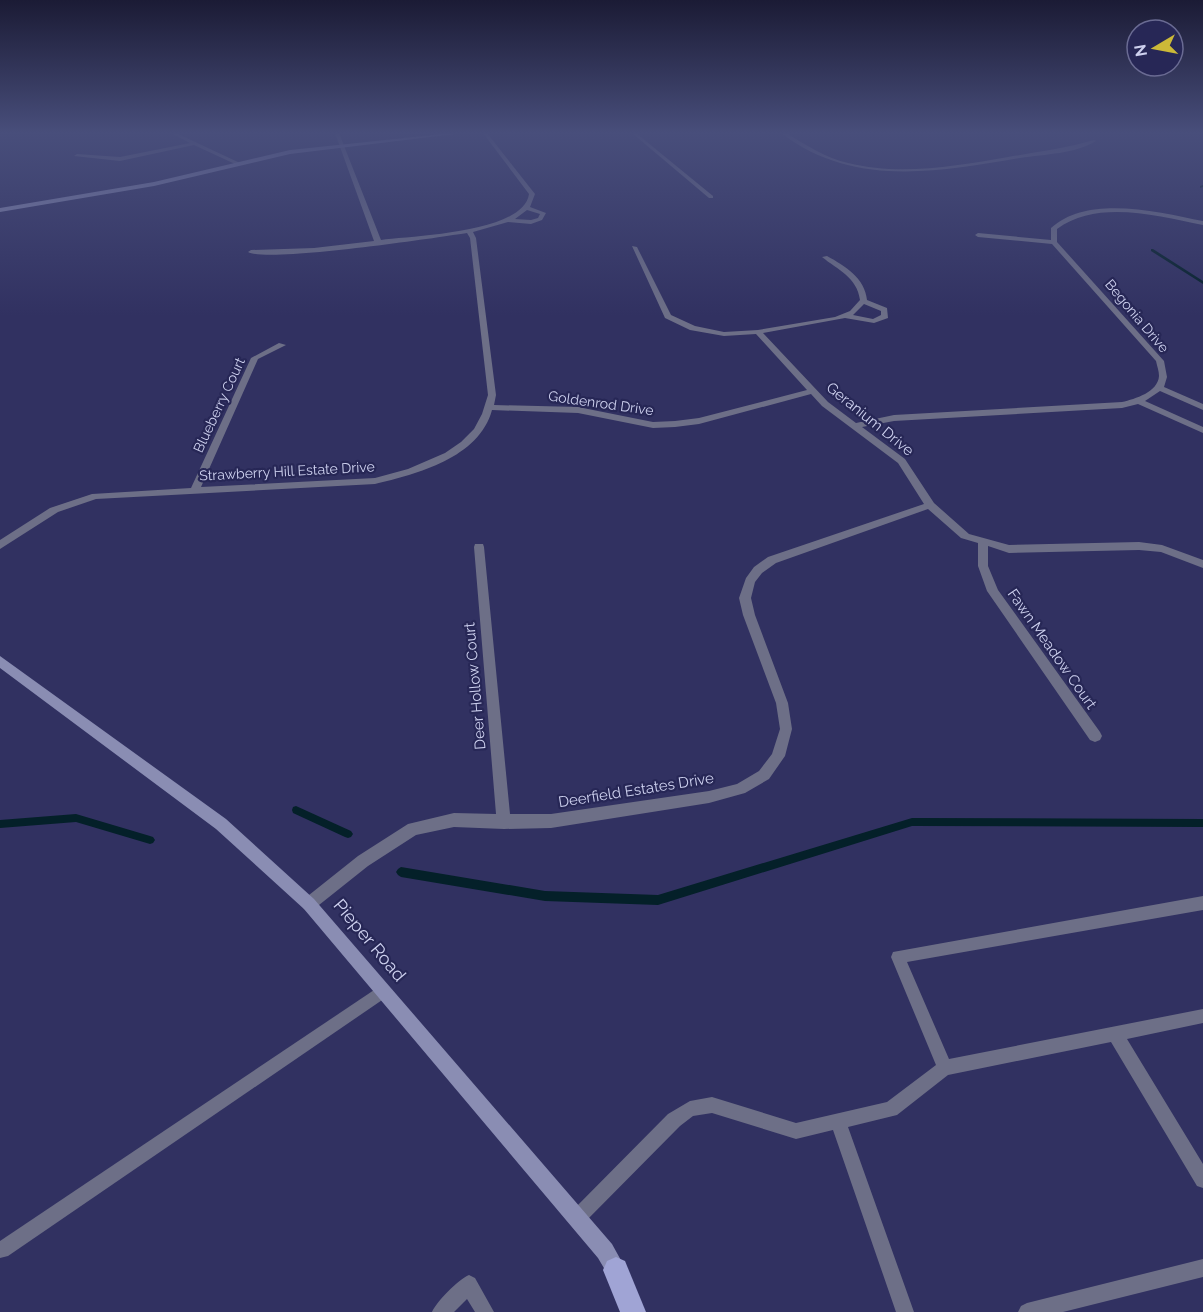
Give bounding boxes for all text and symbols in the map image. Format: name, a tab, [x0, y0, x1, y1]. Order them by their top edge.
north arrow	[1125, 18, 1185, 78]
text: N	[1130, 43, 1151, 58]
street label: Begonia Drive	[1102, 276, 1172, 356]
street label: Blueberry Court	[190, 355, 248, 455]
street label: Geranium Drive	[823, 378, 918, 460]
street label: Goldenrod Drive	[547, 388, 655, 418]
street label: Strawberry Hill Estate Drive	[199, 458, 375, 484]
street label: Fawn Meadow Court	[1004, 585, 1100, 713]
street label: Deer Hollow Court	[460, 622, 490, 750]
street label: Deerfield Estates Drive	[557, 769, 715, 811]
street label: Pieper Road	[329, 895, 411, 985]

